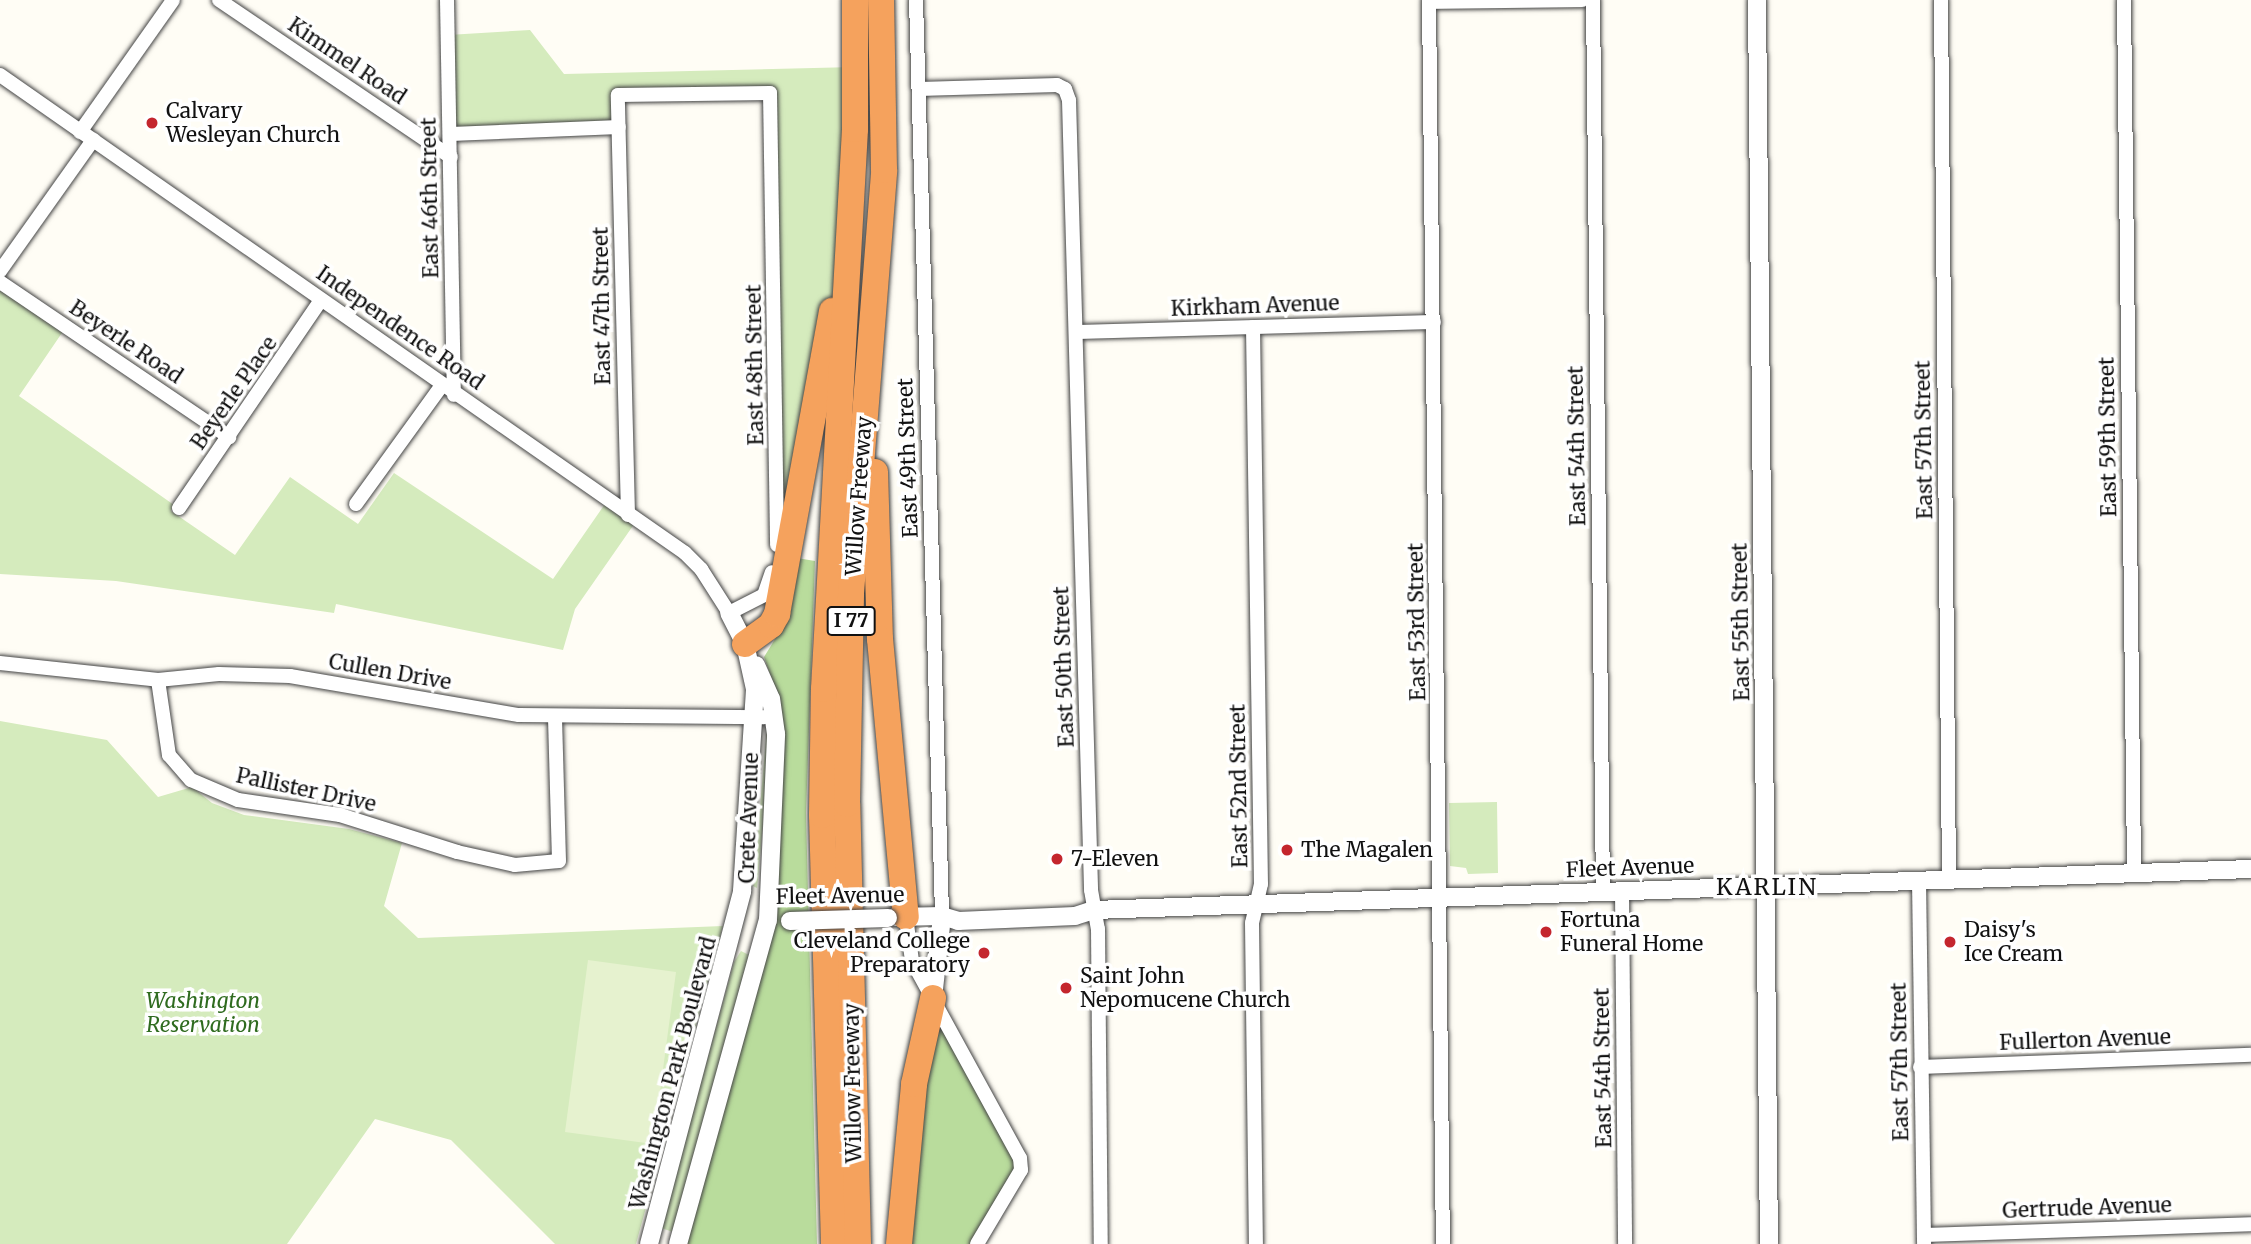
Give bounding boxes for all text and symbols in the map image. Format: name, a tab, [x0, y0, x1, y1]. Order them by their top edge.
street label: Kimmel Road	[283, 12, 411, 110]
place label: Calvary Wesleyan Church	[166, 98, 340, 148]
marker: Calvary Wesleyan Church	[144, 115, 160, 131]
street label: East 46th Street	[416, 117, 444, 279]
street label: East 47th Street	[588, 227, 616, 385]
street label: Independence Road	[311, 261, 489, 395]
street label: East 48th Street	[741, 284, 769, 446]
street label: Kirkham Avenue	[1170, 290, 1340, 322]
street label: Beyerle Road	[65, 295, 187, 389]
street label: Beyerle Place	[186, 332, 282, 454]
street label: East 59th Street	[2094, 357, 2122, 517]
street label: East 57th Street	[1910, 360, 1938, 520]
street label: East 54th Street	[1563, 366, 1591, 526]
street label: East 49th Street	[893, 378, 923, 538]
street label: Willow Freeway	[841, 415, 877, 577]
street label: East 53rd Street	[1403, 543, 1431, 701]
street label: East 55th Street	[1727, 543, 1755, 701]
street label: East 50th Street	[1049, 586, 1079, 748]
road number: I 77	[826, 606, 876, 636]
street label: Cullen Drive	[327, 649, 453, 695]
street label: East 52nd Street	[1225, 704, 1253, 868]
street label: Crete Avenue	[734, 752, 764, 884]
street label: Pallister Drive	[234, 763, 378, 817]
place label: The Magalen	[1301, 837, 1433, 863]
marker: The Magalen	[1279, 842, 1295, 858]
place label: 7-Eleven	[1071, 846, 1159, 872]
marker: 7-Eleven	[1049, 851, 1065, 867]
street label: Fleet Avenue	[1565, 853, 1695, 883]
district label: KARLIN	[1717, 873, 1817, 901]
street label: Fleet Avenue	[776, 882, 904, 910]
place label: Fortuna Funeral Home	[1560, 907, 1703, 957]
place label: Daisy's Ice Cream	[1964, 917, 2063, 967]
marker: Fortuna Funeral Home	[1538, 924, 1554, 940]
place label: Cleveland College Preparatory	[794, 928, 970, 978]
street label: Washington Park Boulevard	[624, 934, 722, 1212]
marker: Daisy's Ice Cream	[1942, 934, 1958, 950]
marker: Cleveland College Preparatory	[976, 945, 992, 961]
place label: Saint John Nepomucene Church	[1080, 963, 1291, 1013]
marker: Saint John Nepomucene Church	[1058, 980, 1074, 996]
street label: East 57th Street	[1886, 982, 1914, 1142]
park label: Washington Reservation	[146, 988, 260, 1038]
street label: East 54th Street	[1589, 988, 1617, 1148]
street label: Willow Freeway	[839, 1003, 867, 1163]
street label: Fullerton Avenue	[1999, 1024, 2171, 1056]
street label: Gertrude Avenue	[2002, 1192, 2172, 1224]

